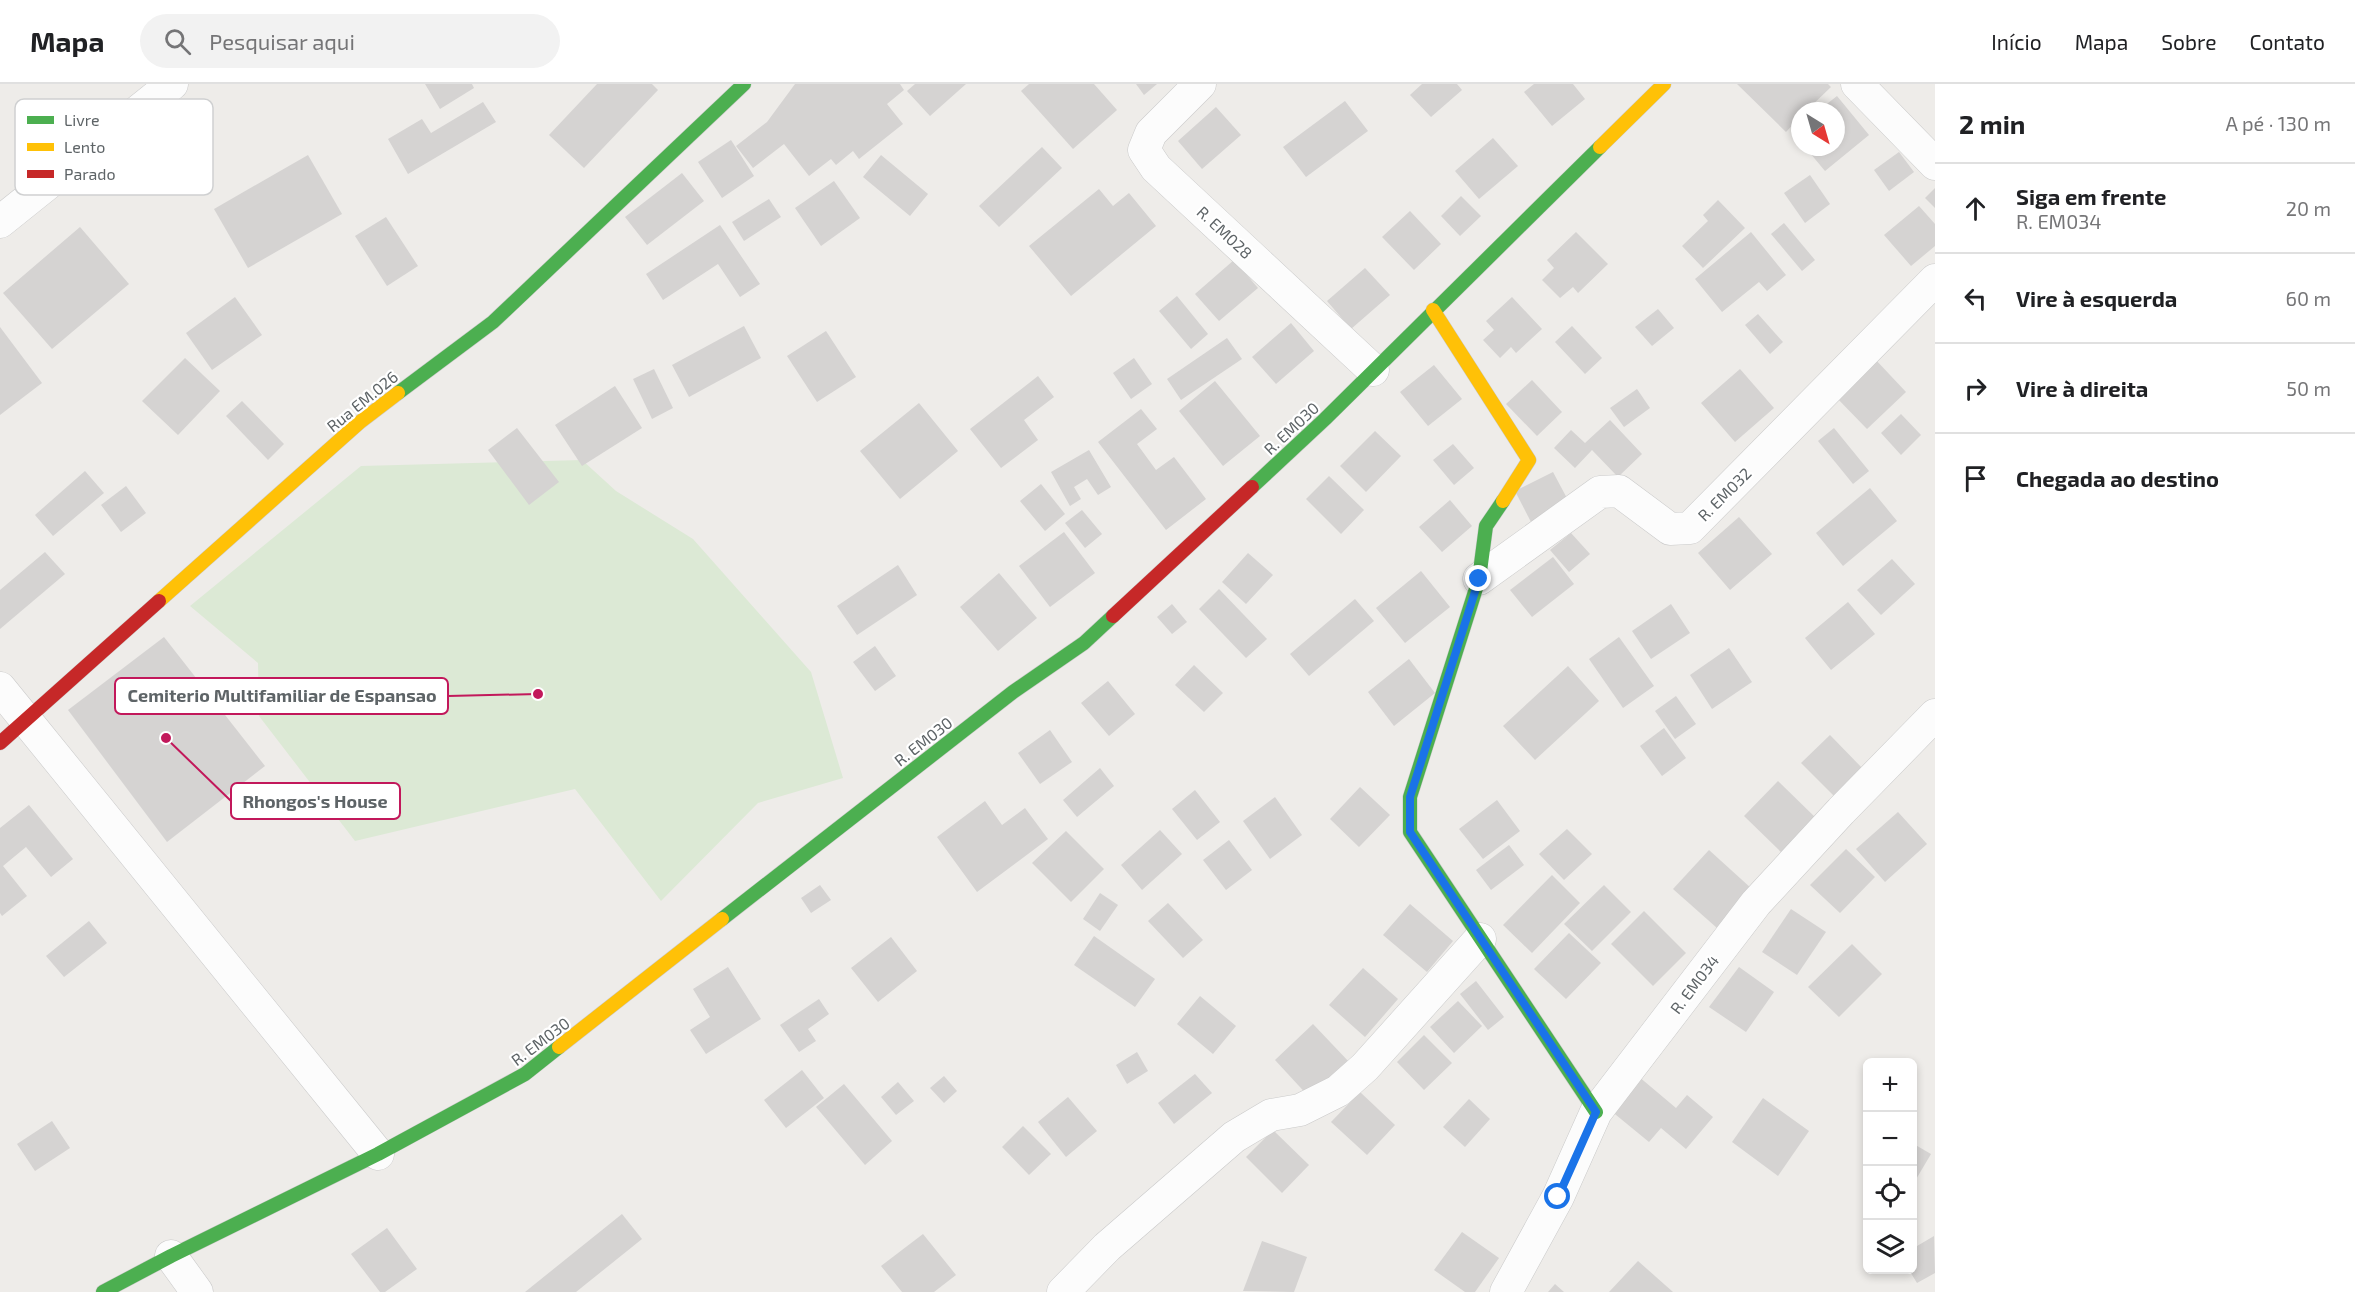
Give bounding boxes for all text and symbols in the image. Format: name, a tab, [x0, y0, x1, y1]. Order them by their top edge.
search box	[140, 14, 560, 68]
text: Mapa	[30, 24, 104, 58]
icon: search	[161, 25, 194, 58]
text: Pesquisar aqui	[209, 28, 355, 54]
text: Início	[1991, 29, 2042, 54]
text: Mapa	[2075, 29, 2128, 54]
text: Sobre	[2161, 29, 2216, 54]
text: Contato	[2249, 29, 2325, 54]
legend	[15, 99, 213, 195]
north arrow	[1791, 102, 1845, 156]
text: 2 min	[1959, 108, 2025, 139]
text: Livre	[64, 110, 99, 129]
text: A pé · 130 m	[2225, 111, 2331, 135]
text: Lento	[64, 137, 105, 156]
text: Parado	[64, 164, 116, 183]
text: Siga em frente	[2016, 183, 2166, 209]
icon: ahead	[1959, 192, 1992, 225]
text: 20 m	[2286, 196, 2331, 220]
street label: R. EM028	[1193, 202, 1257, 262]
text: R. EM034	[2016, 209, 2102, 233]
icon: left	[1959, 282, 1992, 315]
text: Vire à esquerda	[2016, 285, 2177, 311]
text: 60 m	[2286, 286, 2331, 310]
street label: Rua EM.026	[323, 367, 401, 435]
icon: right	[1959, 372, 1992, 405]
text: Vire à direita	[2016, 375, 2148, 401]
text: 50 m	[2286, 376, 2331, 400]
street label: R. EM030	[1260, 398, 1322, 458]
icon: arrive	[1959, 462, 1992, 495]
street label: R. EM032	[1693, 463, 1755, 525]
text: Chegada ao destino	[2016, 465, 2219, 491]
route end	[1465, 565, 1491, 591]
callout: Cemiterio Multifamiliar de Espansao	[115, 678, 448, 714]
text: Cemiterio Multifamiliar de Espansao	[127, 684, 437, 706]
street label: R. EM030	[890, 712, 956, 770]
callout: Rhongos's House	[231, 783, 400, 819]
text: Rhongos's House	[242, 790, 388, 812]
street label: R. EM034	[1666, 951, 1722, 1017]
street label: R. EM030	[507, 1013, 573, 1069]
map controls	[1863, 1058, 1917, 1274]
button: +	[1863, 1058, 1917, 1112]
button: −	[1863, 1112, 1917, 1166]
button: locate	[1863, 1166, 1917, 1220]
route start	[1544, 1183, 1570, 1209]
button: layers	[1863, 1220, 1917, 1274]

